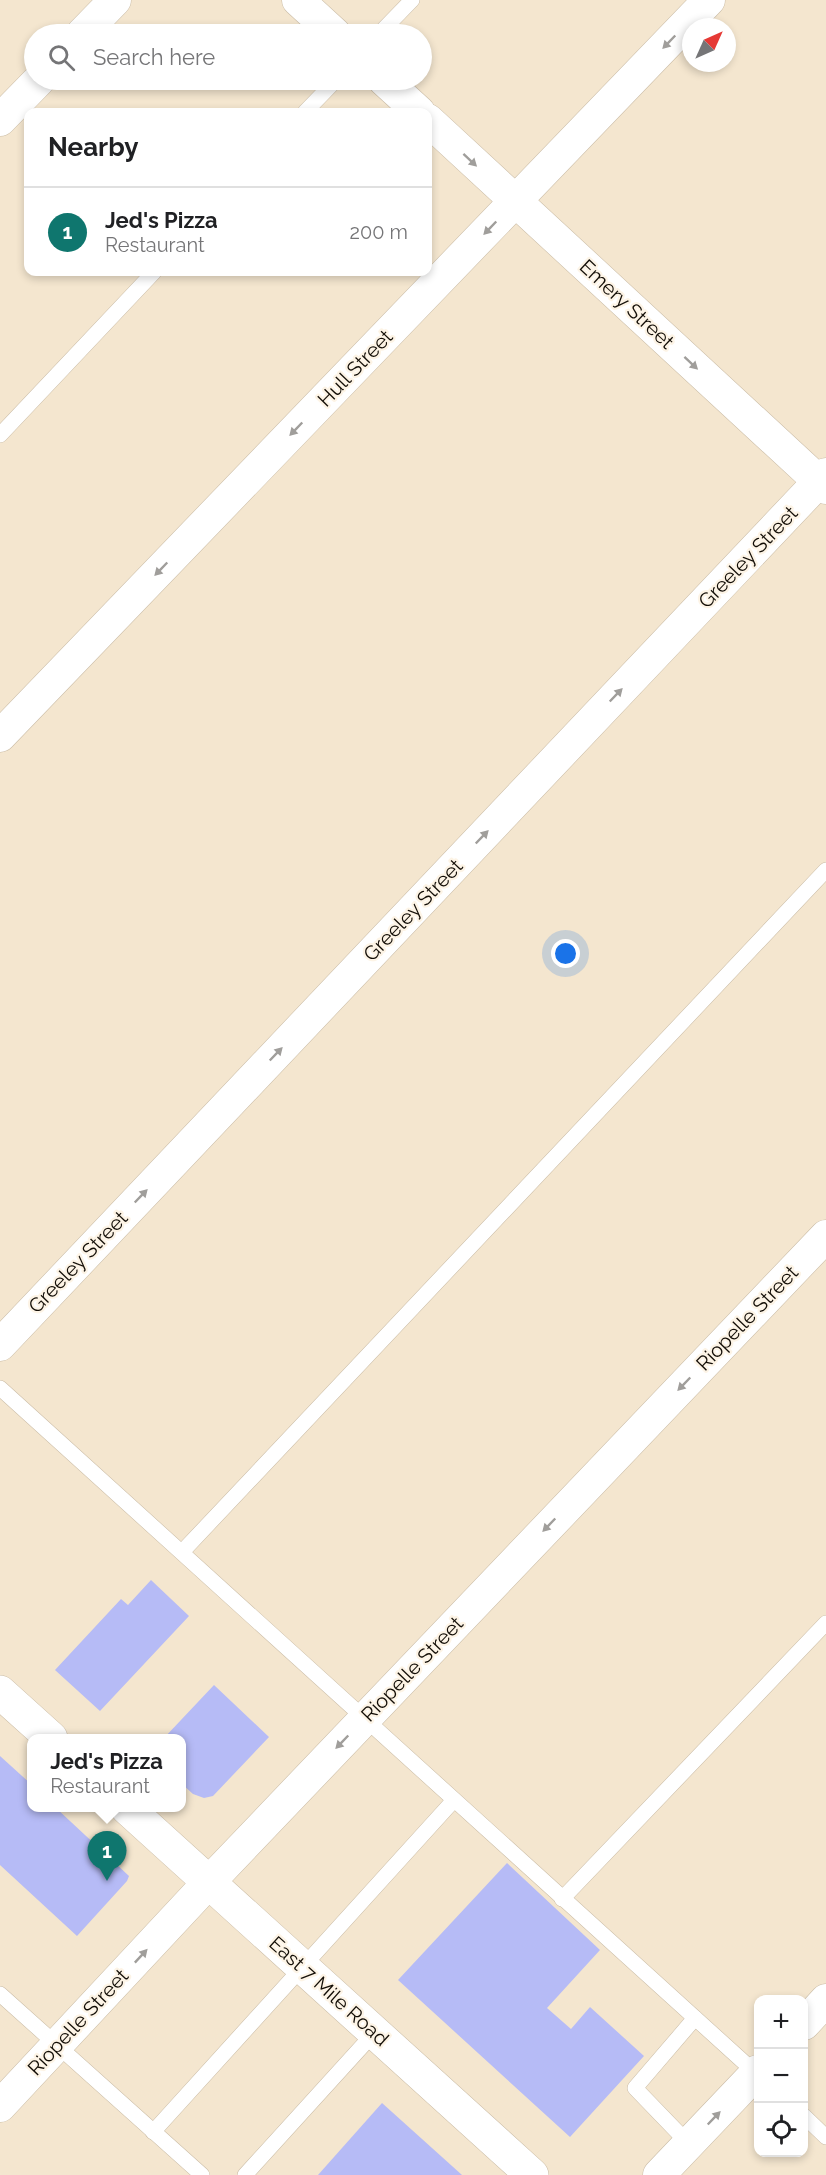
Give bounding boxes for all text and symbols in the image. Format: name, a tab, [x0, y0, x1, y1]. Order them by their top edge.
north arrow	[682, 18, 736, 72]
search box	[24, 24, 432, 90]
one-way arrow	[662, 35, 676, 50]
icon: search	[45, 41, 78, 74]
text: Search here	[93, 44, 215, 70]
text: Nearby	[48, 132, 138, 162]
one-way arrow	[463, 153, 478, 167]
text: Jed's Pizza	[105, 207, 218, 233]
text: 1	[63, 220, 72, 244]
text: 200 m	[350, 220, 408, 244]
one-way arrow	[484, 221, 498, 235]
text: Restaurant	[105, 233, 205, 257]
street label: Emery Street	[575, 254, 679, 354]
street label: Hull Street	[313, 324, 398, 411]
one-way arrow	[683, 356, 698, 369]
one-way arrow	[290, 422, 304, 436]
street label: Greeley Street	[693, 501, 803, 613]
one-way arrow	[154, 562, 168, 577]
one-way arrow	[609, 688, 623, 702]
one-way arrow	[475, 829, 489, 844]
street label: Greeley Street	[358, 854, 468, 966]
your location	[551, 939, 580, 968]
one-way arrow	[268, 1048, 282, 1062]
one-way arrow	[134, 1189, 148, 1203]
street label: Greeley Street	[23, 1206, 133, 1318]
street label: Riopelle Street	[691, 1260, 803, 1375]
one-way arrow	[677, 1377, 691, 1392]
one-way arrow	[543, 1518, 557, 1532]
street label: Riopelle Street	[356, 1611, 468, 1726]
popup	[27, 1734, 186, 1812]
one-way arrow	[335, 1735, 349, 1750]
text: Jed's Pizza	[50, 1748, 163, 1774]
text: Restaurant	[50, 1774, 150, 1798]
pin: 1	[88, 1832, 126, 1881]
street label: East 7 Mile Road	[264, 1931, 394, 2051]
one-way arrow	[133, 1949, 147, 1963]
street label: Riopelle Street	[23, 1964, 134, 2080]
map controls	[754, 1995, 808, 2157]
button: +	[754, 1995, 808, 2049]
button: −	[754, 2049, 808, 2103]
button: locate	[754, 2103, 808, 2157]
one-way arrow	[707, 2110, 721, 2125]

